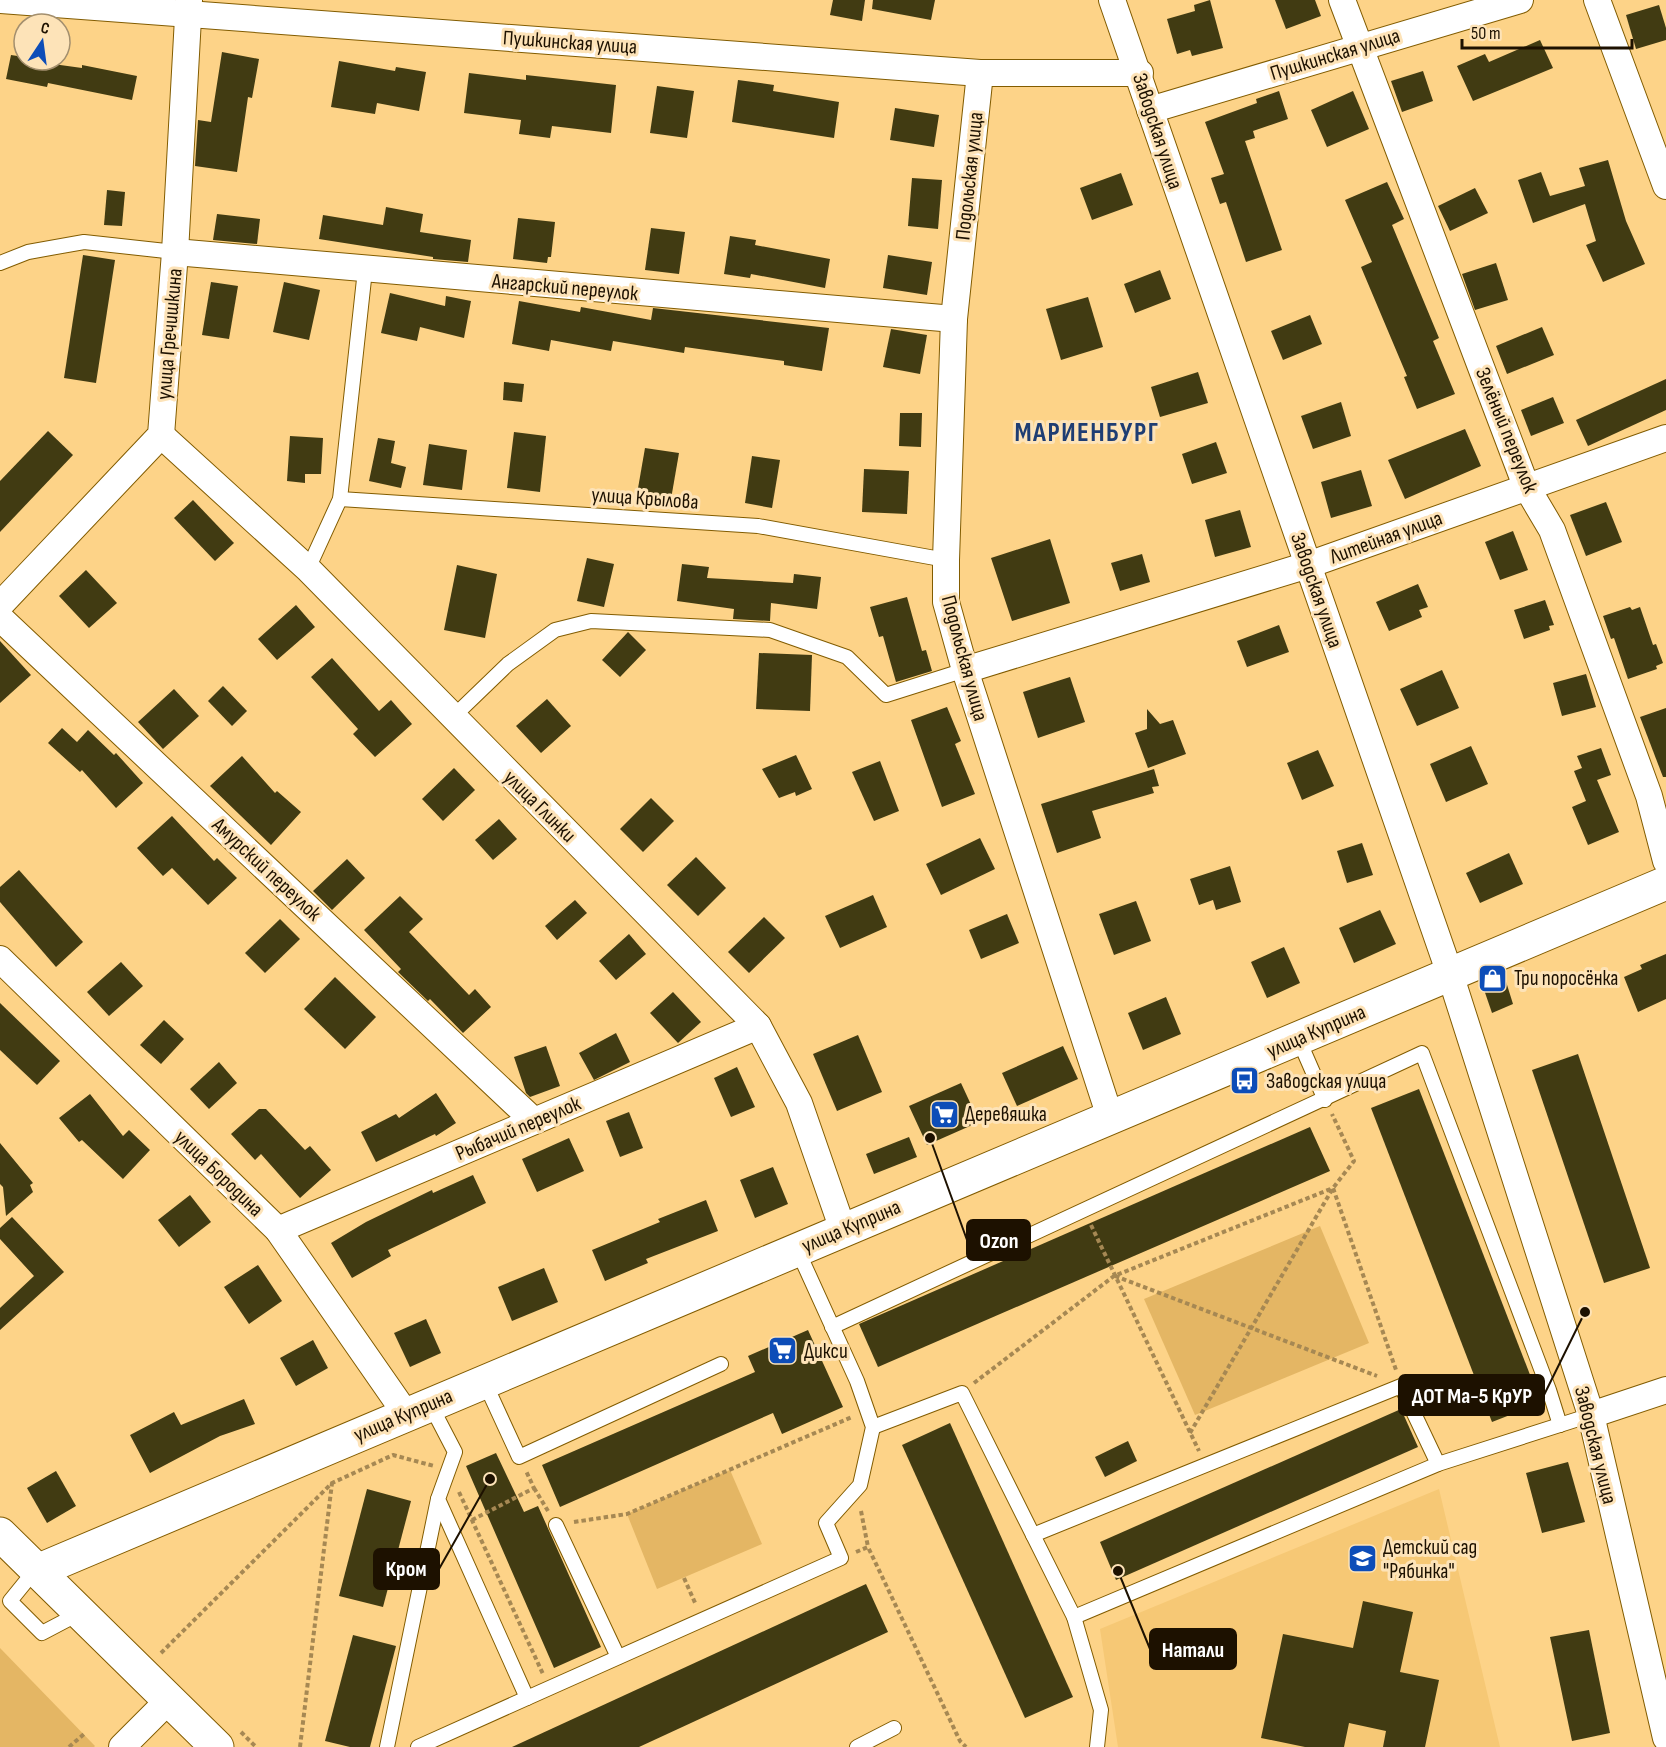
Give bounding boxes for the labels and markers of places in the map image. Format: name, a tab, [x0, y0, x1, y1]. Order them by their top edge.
shop icon: Три поросёнка	[1477, 962, 1509, 994]
place label: Три поросёнка	[1514, 966, 1618, 991]
bus stop icon: Заводская улица	[1229, 1065, 1261, 1097]
place label: Заводская улица	[1266, 1069, 1386, 1094]
supermarket icon: Деревяшка	[928, 1098, 960, 1130]
place label: Деревяшка	[965, 1102, 1047, 1127]
callout: Ozon	[967, 1220, 1030, 1260]
supermarket icon: Дикси	[767, 1335, 799, 1367]
place label: Дикси	[804, 1339, 848, 1364]
callout: ДОТ Ма-5 КрУР	[1399, 1375, 1544, 1415]
place label: Детский сад "Рябинка"	[1383, 1535, 1477, 1584]
school or university icon: Детский сад "Рябинка"	[1346, 1543, 1378, 1575]
callout: Кром	[374, 1549, 439, 1589]
callout: Натали	[1150, 1629, 1236, 1669]

